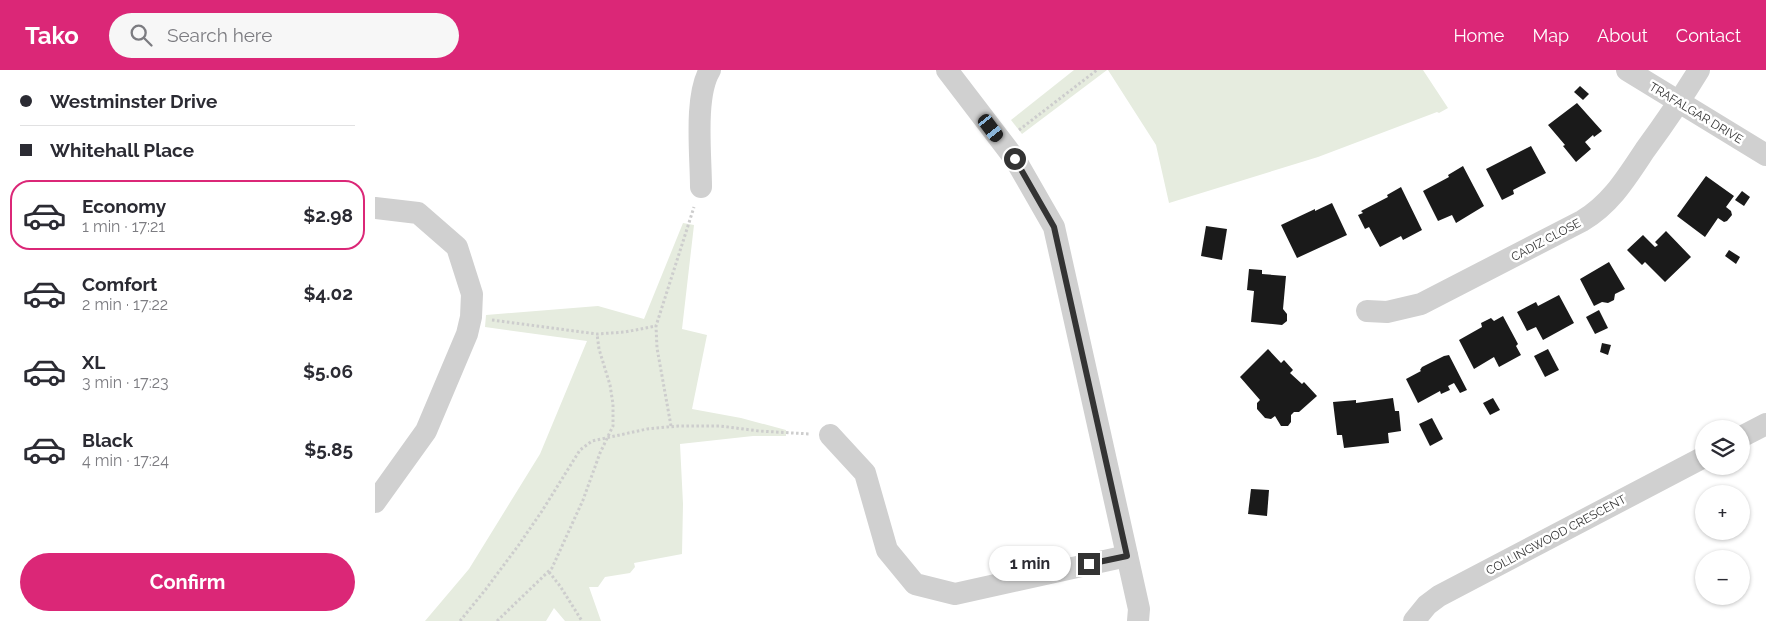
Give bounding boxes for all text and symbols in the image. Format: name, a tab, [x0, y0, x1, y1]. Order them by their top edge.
search box	[109, 13, 459, 58]
text: Tako	[25, 21, 79, 50]
icon: search	[127, 21, 155, 49]
text: Search here	[167, 24, 272, 46]
text: Home	[1453, 25, 1504, 46]
text: Map	[1532, 25, 1569, 46]
text: About	[1597, 25, 1648, 46]
text: Contact	[1676, 25, 1741, 46]
street label: TRAFALGAR DRIVE	[1647, 80, 1745, 146]
text: Westminster Drive	[50, 90, 217, 112]
car	[975, 112, 1006, 144]
text: Whitehall Place	[50, 139, 194, 161]
route start	[1004, 148, 1026, 170]
icon: car	[22, 193, 67, 238]
text: Economy	[82, 195, 166, 217]
text: $2.98	[303, 204, 353, 226]
street label: CADIZ CLOSE	[1509, 216, 1583, 264]
text: 1 min · 17:21	[82, 217, 165, 236]
icon: car	[22, 271, 67, 316]
text: Comfort	[82, 273, 157, 295]
text: $4.02	[303, 282, 353, 304]
text: 2 min · 17:22	[82, 295, 168, 314]
icon: car	[22, 349, 67, 394]
text: XL	[82, 351, 105, 373]
text: $5.06	[303, 360, 353, 382]
text: 3 min · 17:23	[82, 373, 169, 392]
map controls	[1695, 420, 1750, 605]
button: layers	[1695, 420, 1750, 475]
icon: car	[22, 427, 67, 472]
text: Black	[82, 429, 133, 451]
text: $5.85	[304, 438, 353, 460]
text: 4 min · 17:24	[82, 451, 169, 470]
button: +	[1695, 485, 1750, 540]
street label: COLLINGWOOD CRESCENT	[1484, 492, 1629, 578]
callout: 1 min	[989, 546, 1071, 582]
button: −	[1695, 550, 1750, 605]
button: Confirm	[20, 553, 355, 611]
route end	[1078, 553, 1100, 575]
text: 1 min	[1010, 554, 1050, 573]

